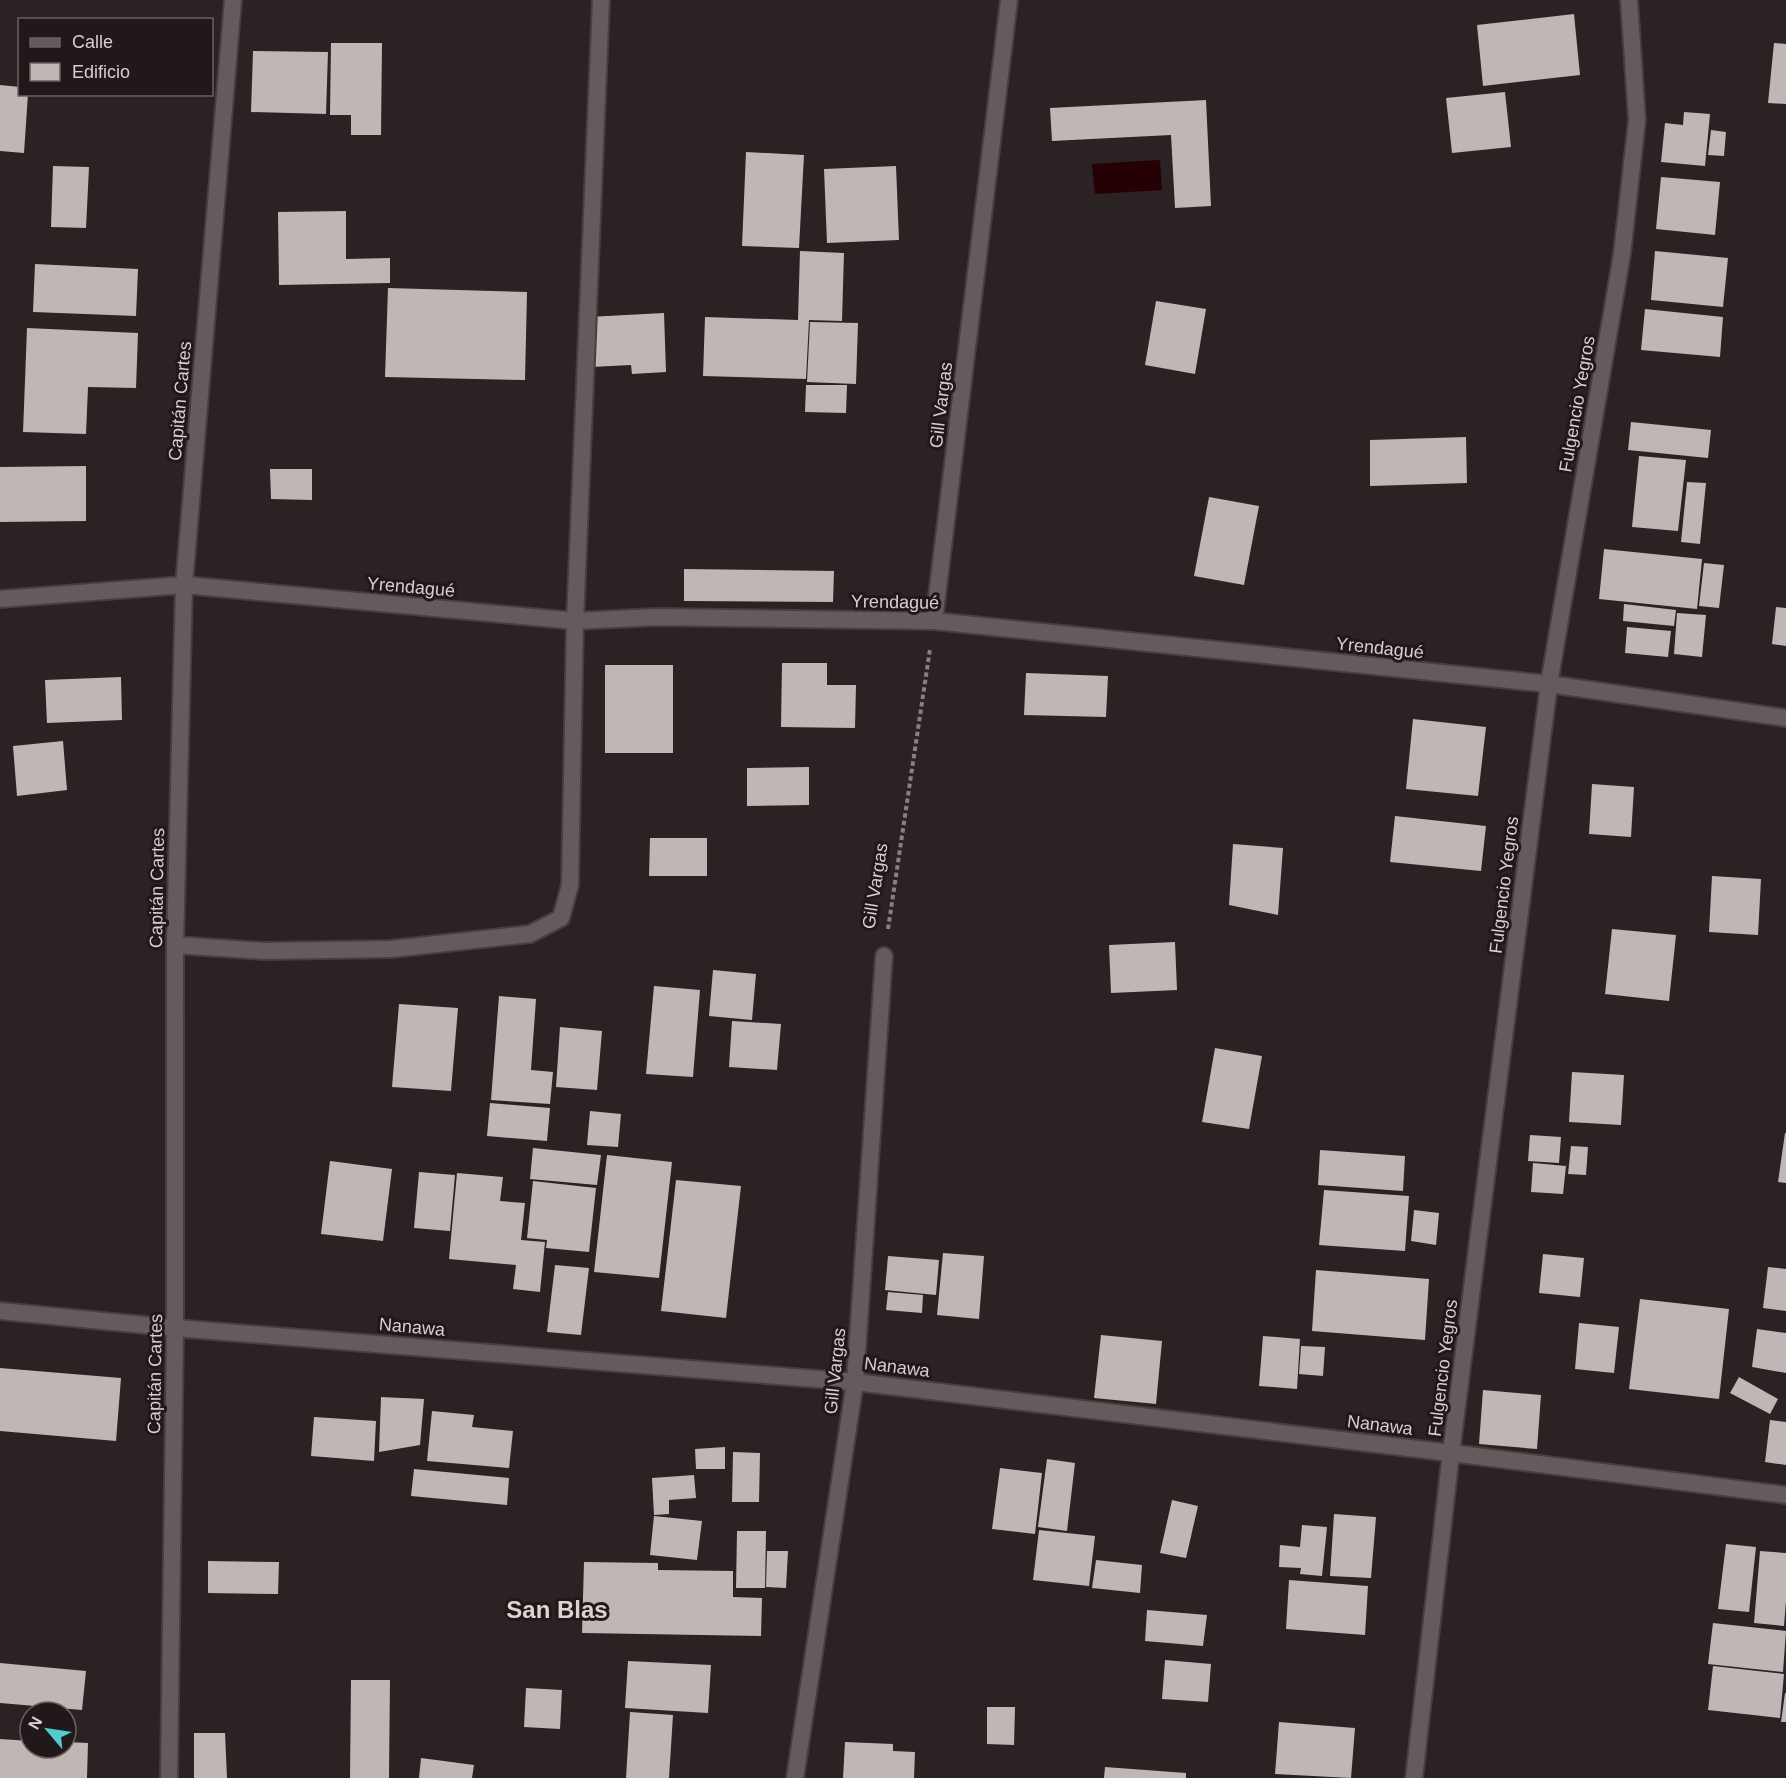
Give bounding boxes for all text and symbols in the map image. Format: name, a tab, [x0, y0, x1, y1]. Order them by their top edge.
legend	[18, 18, 213, 96]
text: Calle	[72, 32, 113, 52]
text: Edificio	[72, 62, 130, 82]
street label: Fulgencio Yegros	[1555, 334, 1599, 474]
street label: Capitán Cartes	[165, 340, 195, 462]
street label: Gill Vargas	[926, 361, 956, 449]
street label: Yrendagué	[366, 573, 456, 601]
street label: Yrendagué	[851, 591, 939, 613]
street label: Yrendagué	[1335, 633, 1425, 663]
street label: Fulgencio Yegros	[1486, 815, 1522, 955]
street label: Capitán Cartes	[146, 828, 168, 948]
street label: Gill Vargas	[858, 842, 892, 930]
street label: Fulgencio Yegros	[1425, 1298, 1461, 1438]
street label: Capitán Cartes	[144, 1314, 166, 1434]
street label: Nanawa	[378, 1314, 447, 1340]
street label: Gill Vargas	[821, 1327, 849, 1415]
street label: Nanawa	[863, 1353, 932, 1381]
street label: Nanawa	[1346, 1411, 1415, 1439]
district label: San Blas	[506, 1596, 608, 1623]
north arrow	[18, 1700, 78, 1760]
text: N	[25, 1714, 46, 1732]

